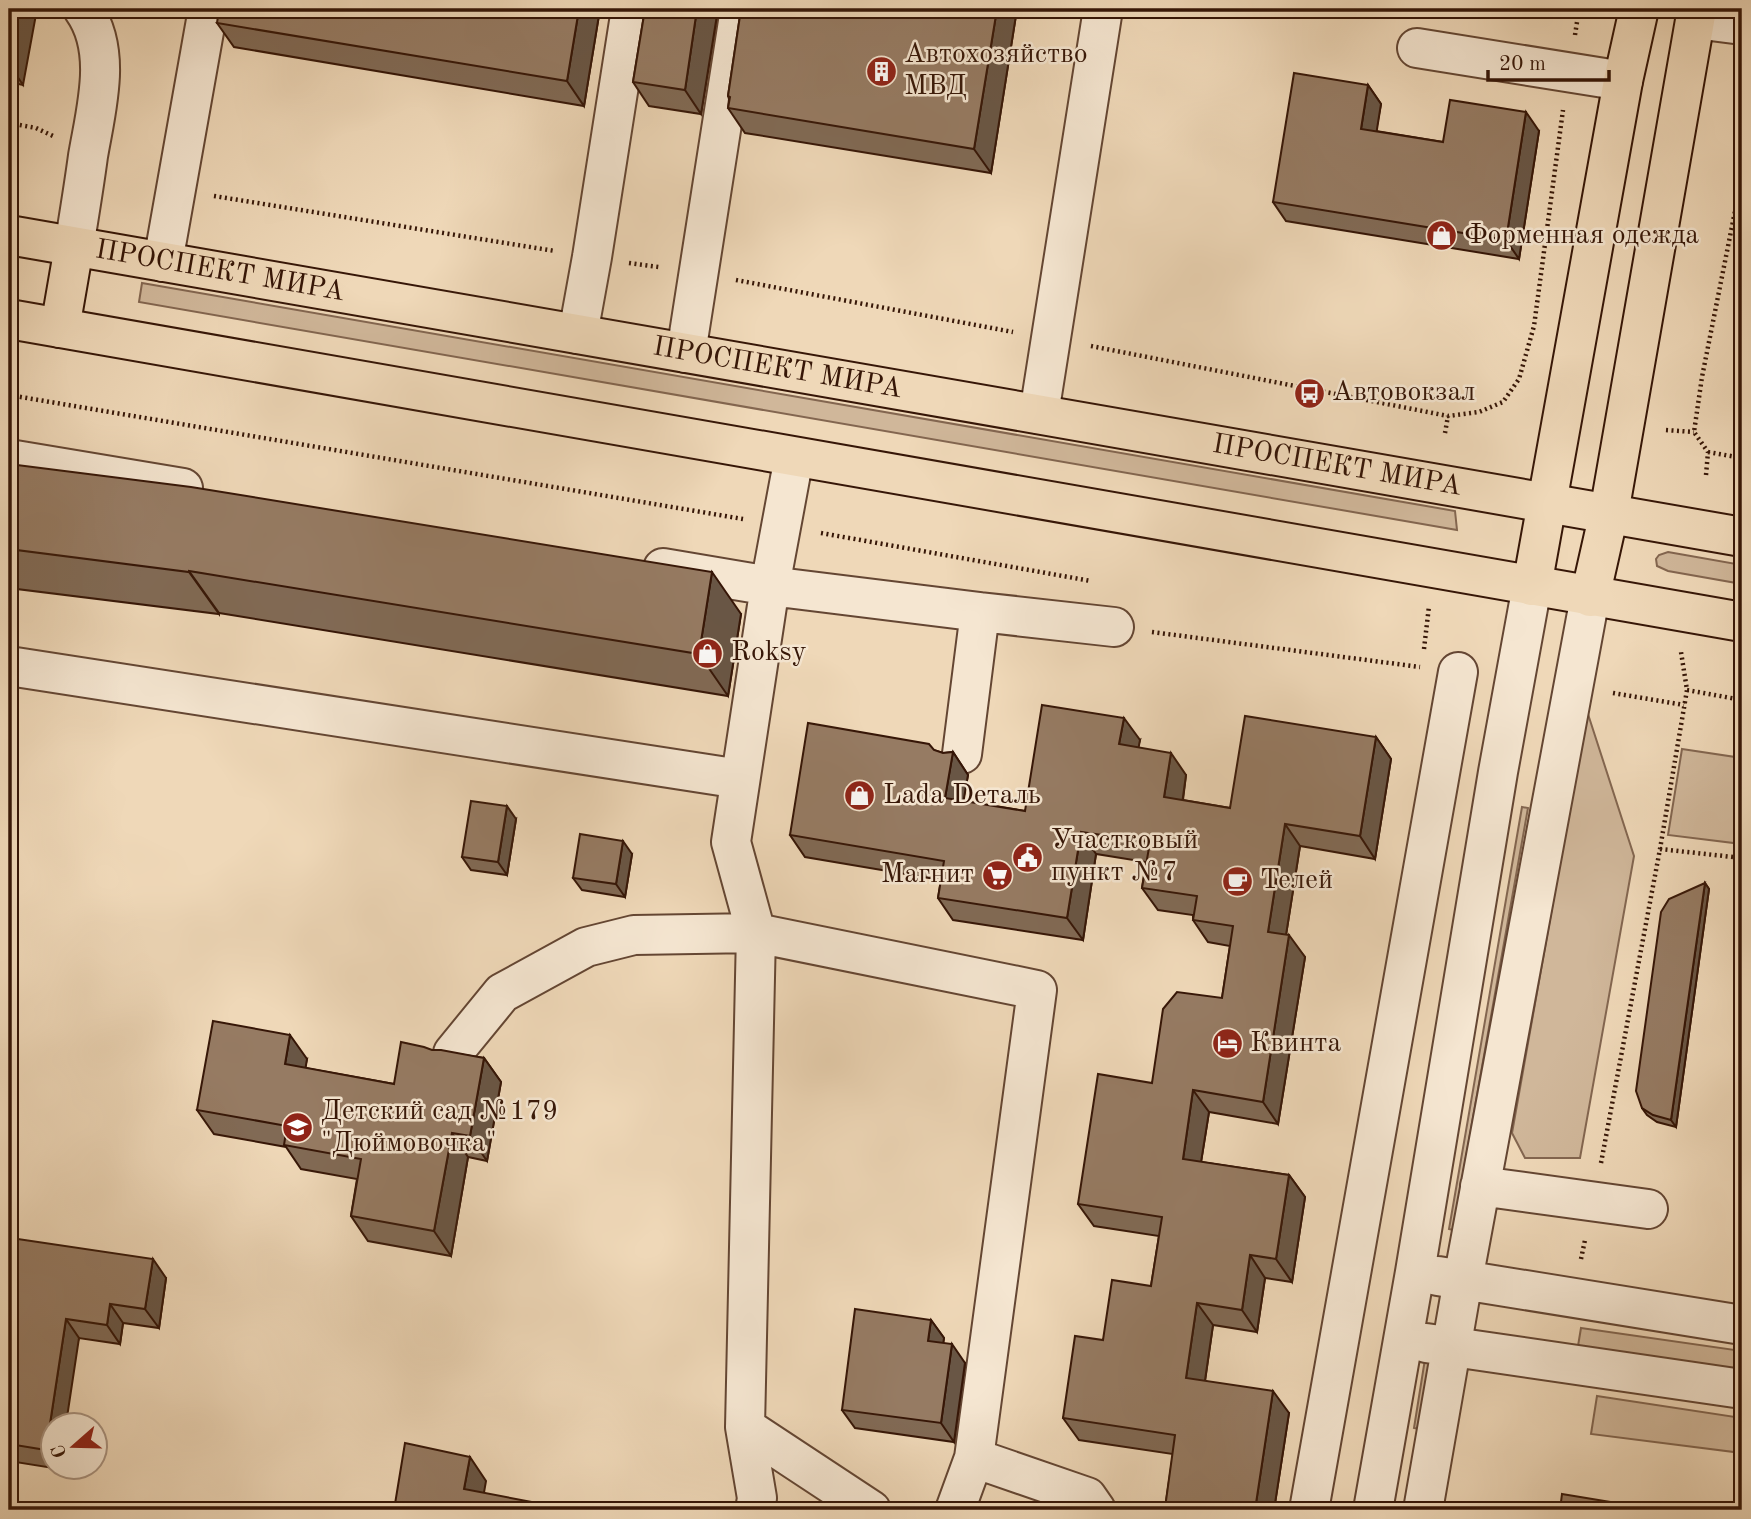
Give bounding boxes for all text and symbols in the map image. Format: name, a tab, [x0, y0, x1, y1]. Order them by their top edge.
scale bar	[1488, 38, 1609, 82]
place label: Автохозяйство МВД	[904, 41, 1088, 101]
building icon: Автохозяйство МВД	[864, 54, 898, 88]
text: 20 m	[1499, 54, 1546, 75]
shop icon: Форменная одежда	[1424, 219, 1458, 253]
place label: Форменная одежда	[1464, 222, 1699, 250]
street label: ПРОСПЕКТ МИРА	[93, 236, 347, 307]
street label: ПРОСПЕКТ МИРА	[651, 333, 904, 404]
bus stop icon: Автовокзал	[1292, 376, 1326, 410]
place label: Автовокзал	[1332, 379, 1475, 407]
street label: ПРОСПЕКТ МИРА	[1210, 431, 1464, 502]
shop icon: Roksy	[691, 636, 725, 670]
place label: Roksy	[731, 639, 807, 667]
shop icon: Lada Dеталь	[843, 779, 877, 813]
place label: Lada Dеталь	[883, 782, 1041, 810]
place label: Участковый пункт №7	[1051, 827, 1198, 887]
public building icon: Участковый пункт №7	[1011, 840, 1045, 874]
supermarket icon: Магнит	[980, 858, 1014, 892]
place label: Магнит	[881, 861, 974, 889]
cafe icon: Телей	[1220, 864, 1254, 898]
place label: Телей	[1260, 867, 1333, 895]
hotel icon: Квинта	[1210, 1027, 1244, 1061]
place label: Квинта	[1250, 1030, 1341, 1058]
place label: Детский сад №179 "Дюймовочка"	[321, 1098, 558, 1158]
school or university icon: Детский сад №179 "Дюймовочка"	[281, 1111, 315, 1145]
north arrow	[38, 1410, 108, 1480]
text: С	[49, 1442, 71, 1460]

